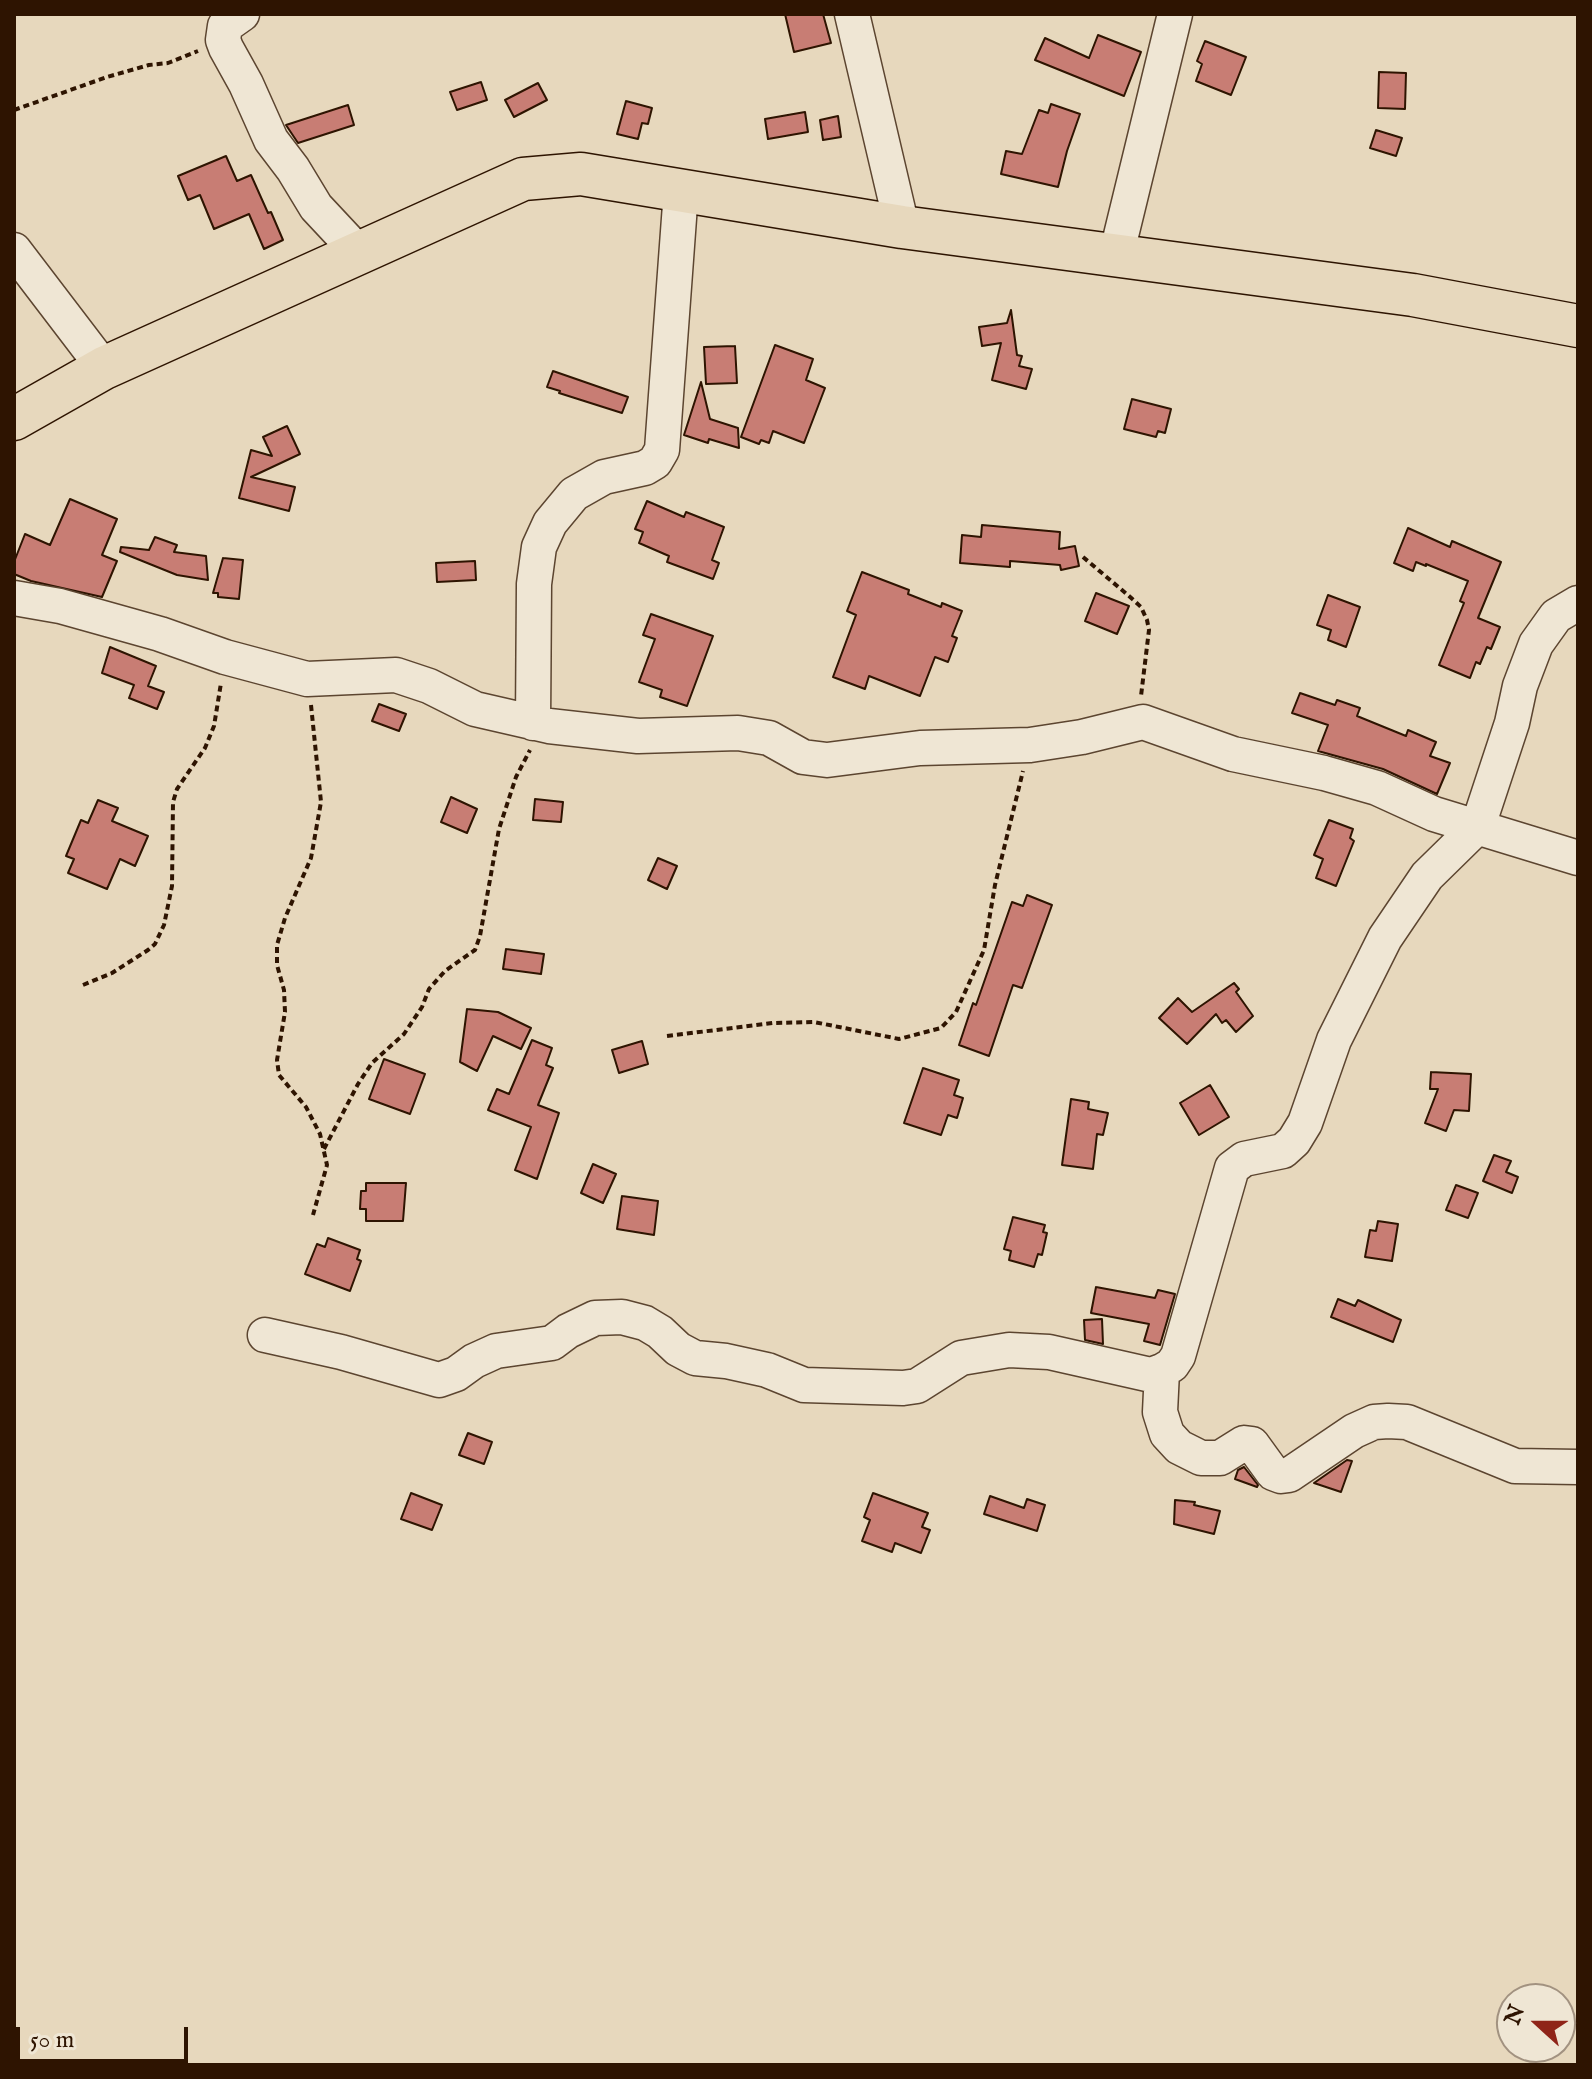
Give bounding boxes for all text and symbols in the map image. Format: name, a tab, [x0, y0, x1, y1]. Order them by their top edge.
north arrow	[1496, 1983, 1576, 2063]
text: N	[1499, 2001, 1532, 2029]
scale bar	[20, 2011, 192, 2061]
text: 50 m	[30, 2025, 74, 2056]

